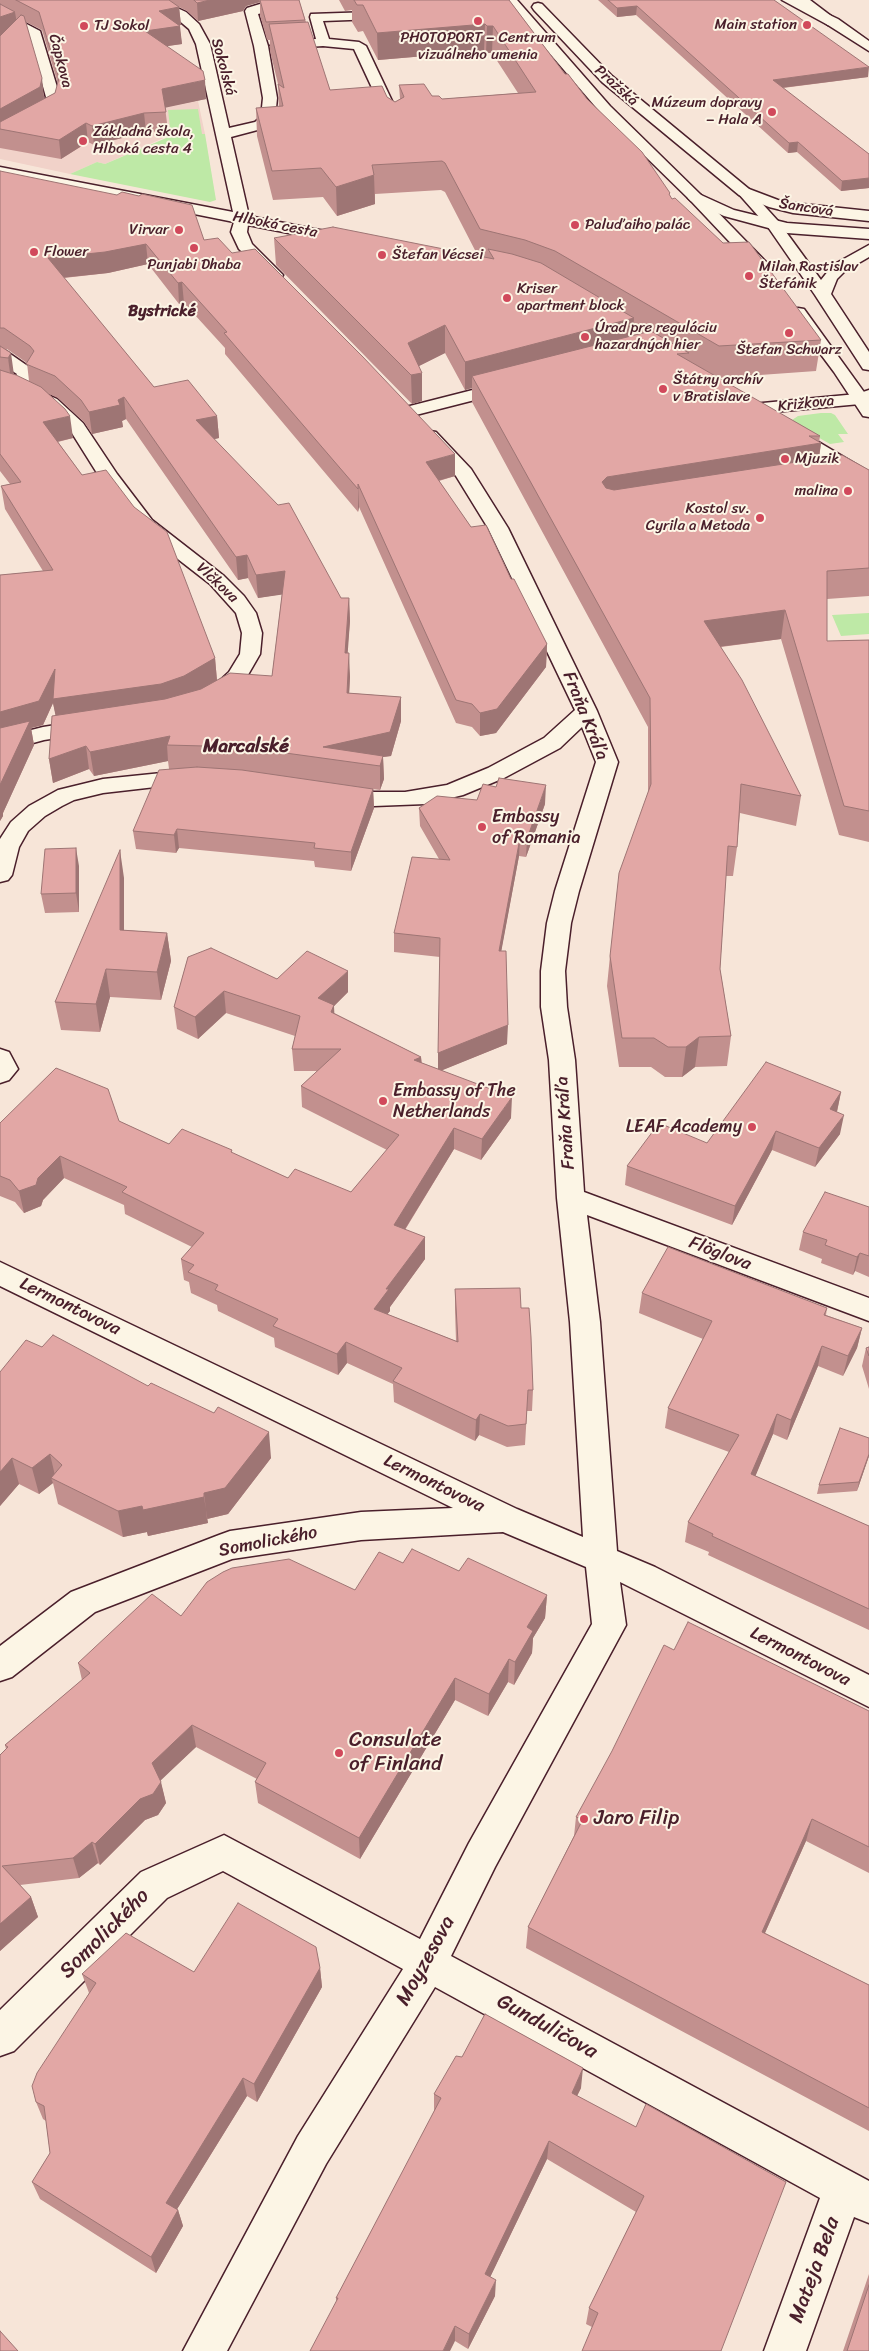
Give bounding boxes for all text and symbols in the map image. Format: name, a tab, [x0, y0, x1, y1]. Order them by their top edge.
marker: PHOTOPORT – Centrum vizuálneho umenia	[472, 15, 484, 27]
place label: Main station	[714, 16, 797, 34]
place label: TJ Sokol	[94, 17, 149, 35]
marker: Main station	[801, 19, 813, 31]
marker: TJ Sokol	[78, 20, 90, 32]
place label: PHOTOPORT – Centrum vizuálneho umenia	[400, 29, 556, 64]
street label: Čapkova	[44, 32, 76, 90]
street label: Sokolská	[207, 36, 239, 98]
street label: Pražská	[591, 62, 641, 110]
place label: Múzeum dopravy – Hala A	[652, 94, 762, 129]
marker: Múzeum dopravy – Hala A	[766, 106, 778, 118]
place label: Základná škola, Hlboká cesta 4	[93, 123, 194, 158]
marker: Základná škola, Hlboká cesta 4	[77, 135, 89, 147]
street label: Šancová	[778, 195, 834, 221]
street label: Hlboká cesta	[231, 208, 319, 242]
place label: Paluďaiho palác	[585, 216, 690, 234]
marker: Paluďaiho palác	[569, 219, 581, 231]
place label: Virvar	[129, 221, 169, 239]
marker: Virvar	[173, 224, 185, 236]
marker: Punjabi Dhaba	[188, 242, 200, 254]
place label: Flower	[44, 243, 88, 261]
marker: Flower	[28, 246, 40, 258]
place label: Štefan Vécsei	[392, 246, 483, 264]
marker: Štefan Vécsei	[376, 249, 388, 261]
place label: Punjabi Dhaba	[147, 256, 241, 274]
place label: Milan Rastislav Štefánik	[759, 258, 858, 293]
marker: Milan Rastislav Štefánik	[743, 270, 755, 282]
place label: Kriser apartment block	[517, 280, 625, 315]
marker: Kriser apartment block	[501, 292, 513, 304]
district label: Bystrické	[128, 302, 196, 322]
place label: Úrad pre reguláciu hazardných hier	[595, 319, 717, 354]
marker: Štefan Schwarz	[783, 327, 795, 339]
marker: Úrad pre reguláciu hazardných hier	[579, 331, 591, 343]
place label: Štefan Schwarz	[736, 341, 842, 359]
place label: Štátny archív v Bratislave	[673, 371, 763, 406]
marker: Štátny archív v Bratislave	[657, 383, 669, 395]
street label: Križkova	[777, 392, 835, 416]
place label: Mjuzik	[795, 450, 839, 468]
marker: Mjuzik	[779, 453, 791, 465]
place label: malina	[795, 482, 838, 500]
marker: malina	[842, 485, 854, 497]
place label: Kostol sv. Cyrila a Metoda	[646, 500, 750, 535]
marker: Kostol sv. Cyrila a Metoda	[754, 512, 766, 524]
street label: Vlčkova	[192, 559, 242, 607]
street label: Fraňa Kráľa	[557, 669, 613, 763]
district label: Marcalské	[203, 736, 289, 758]
place label: Embassy of Romania	[492, 806, 580, 849]
marker: Embassy of Romania	[476, 821, 488, 833]
street label: Fraňa Kráľa	[552, 1076, 580, 1170]
place label: Embassy of The Netherlands	[393, 1080, 516, 1122]
marker: Embassy of The Netherlands	[377, 1095, 389, 1107]
place label: LEAF Academy	[626, 1116, 742, 1138]
marker: LEAF Academy	[746, 1121, 758, 1133]
street label: Flöglova	[686, 1232, 754, 1276]
street label: Lermontovova	[16, 1273, 124, 1341]
street label: Lermontovova	[380, 1450, 488, 1518]
street label: Somolického	[217, 1522, 319, 1562]
street label: Lermontovova	[746, 1623, 854, 1691]
place label: Consulate of Finland	[349, 1728, 442, 1778]
marker: Consulate of Finland	[333, 1747, 345, 1759]
place label: Jaro Filip	[594, 1806, 679, 1832]
marker: Jaro Filip	[578, 1813, 590, 1825]
street label: Somolického	[55, 1884, 155, 1984]
street label: Moyzesova	[391, 1912, 461, 2010]
street label: Gunduličova	[492, 1989, 602, 2065]
street label: Mateja Bela	[784, 2214, 846, 2326]

